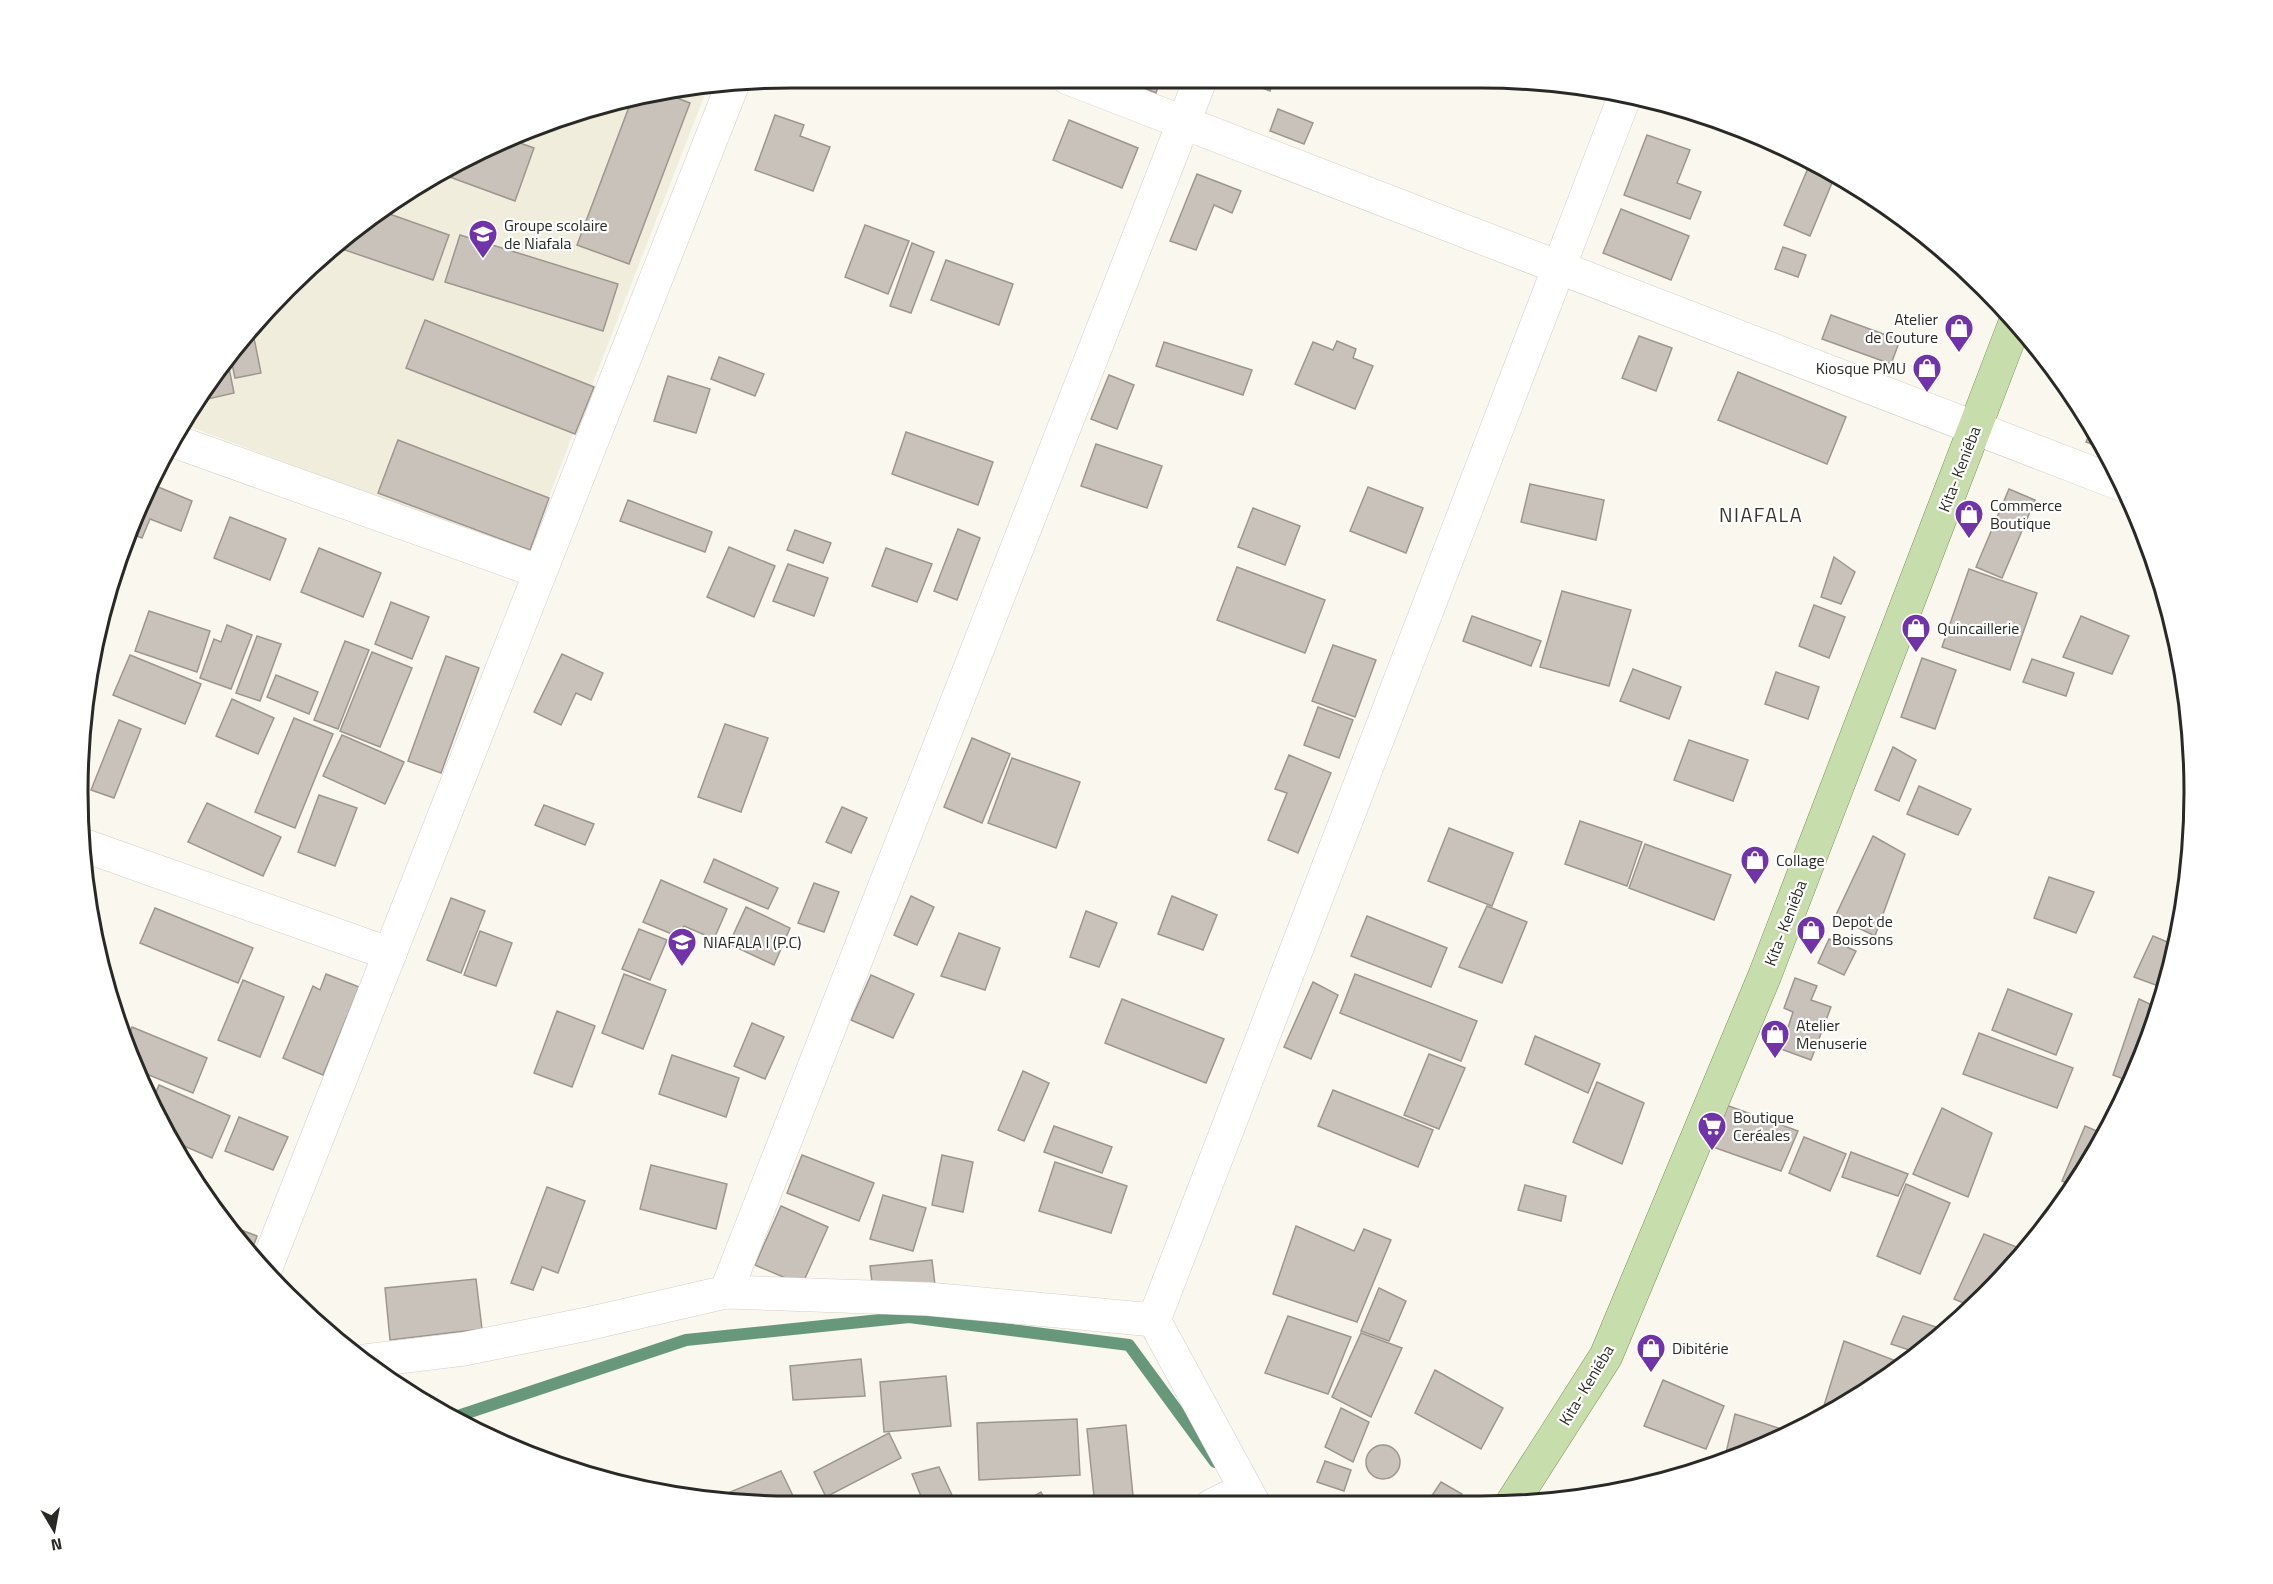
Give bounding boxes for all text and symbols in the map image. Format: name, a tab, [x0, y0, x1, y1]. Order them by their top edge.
place label: Groupe scolaire de Niafala	[504, 213, 608, 255]
school or university icon: Groupe scolaire de Niafala	[467, 218, 499, 260]
place label: Atelier de Couture	[1865, 307, 1938, 349]
shop icon: Atelier de Couture	[1943, 312, 1975, 354]
shop icon: Kiosque PMU	[1911, 352, 1943, 394]
place label: Kiosque PMU	[1816, 356, 1906, 380]
street label: Kita- Keniéba	[1932, 423, 1986, 515]
place label: Commerce Boutique	[1990, 493, 2062, 535]
shop icon: Commerce Boutique	[1953, 498, 1985, 540]
district label: NIAFALA	[1719, 499, 1803, 530]
shop icon: Quincaillerie	[1900, 612, 1932, 654]
place label: Quincaillerie	[1937, 616, 2019, 640]
shop icon: Collage	[1739, 844, 1771, 886]
place label: Collage	[1776, 848, 1825, 872]
street label: Kita- Keniéba	[1758, 877, 1812, 969]
place label: Depot de Boissons	[1832, 909, 1893, 951]
shop icon: Depot de Boissons	[1795, 914, 1827, 956]
school or university icon: NIAFALA I (P.C)	[666, 926, 698, 968]
place label: NIAFALA I (P.C)	[703, 930, 802, 954]
place label: Atelier Menuserie	[1796, 1013, 1867, 1055]
shop icon: Atelier Menuserie	[1759, 1018, 1791, 1060]
place label: Boutique Ceréales	[1733, 1105, 1794, 1147]
supermarket icon: Boutique Ceréales	[1696, 1110, 1728, 1152]
shop icon: Dibitérie	[1635, 1332, 1667, 1374]
place label: Dibitérie	[1672, 1336, 1729, 1360]
street label: Kita- Keniéba	[1552, 1340, 1620, 1430]
north arrow	[24, 1500, 84, 1560]
text: N	[49, 1532, 64, 1558]

